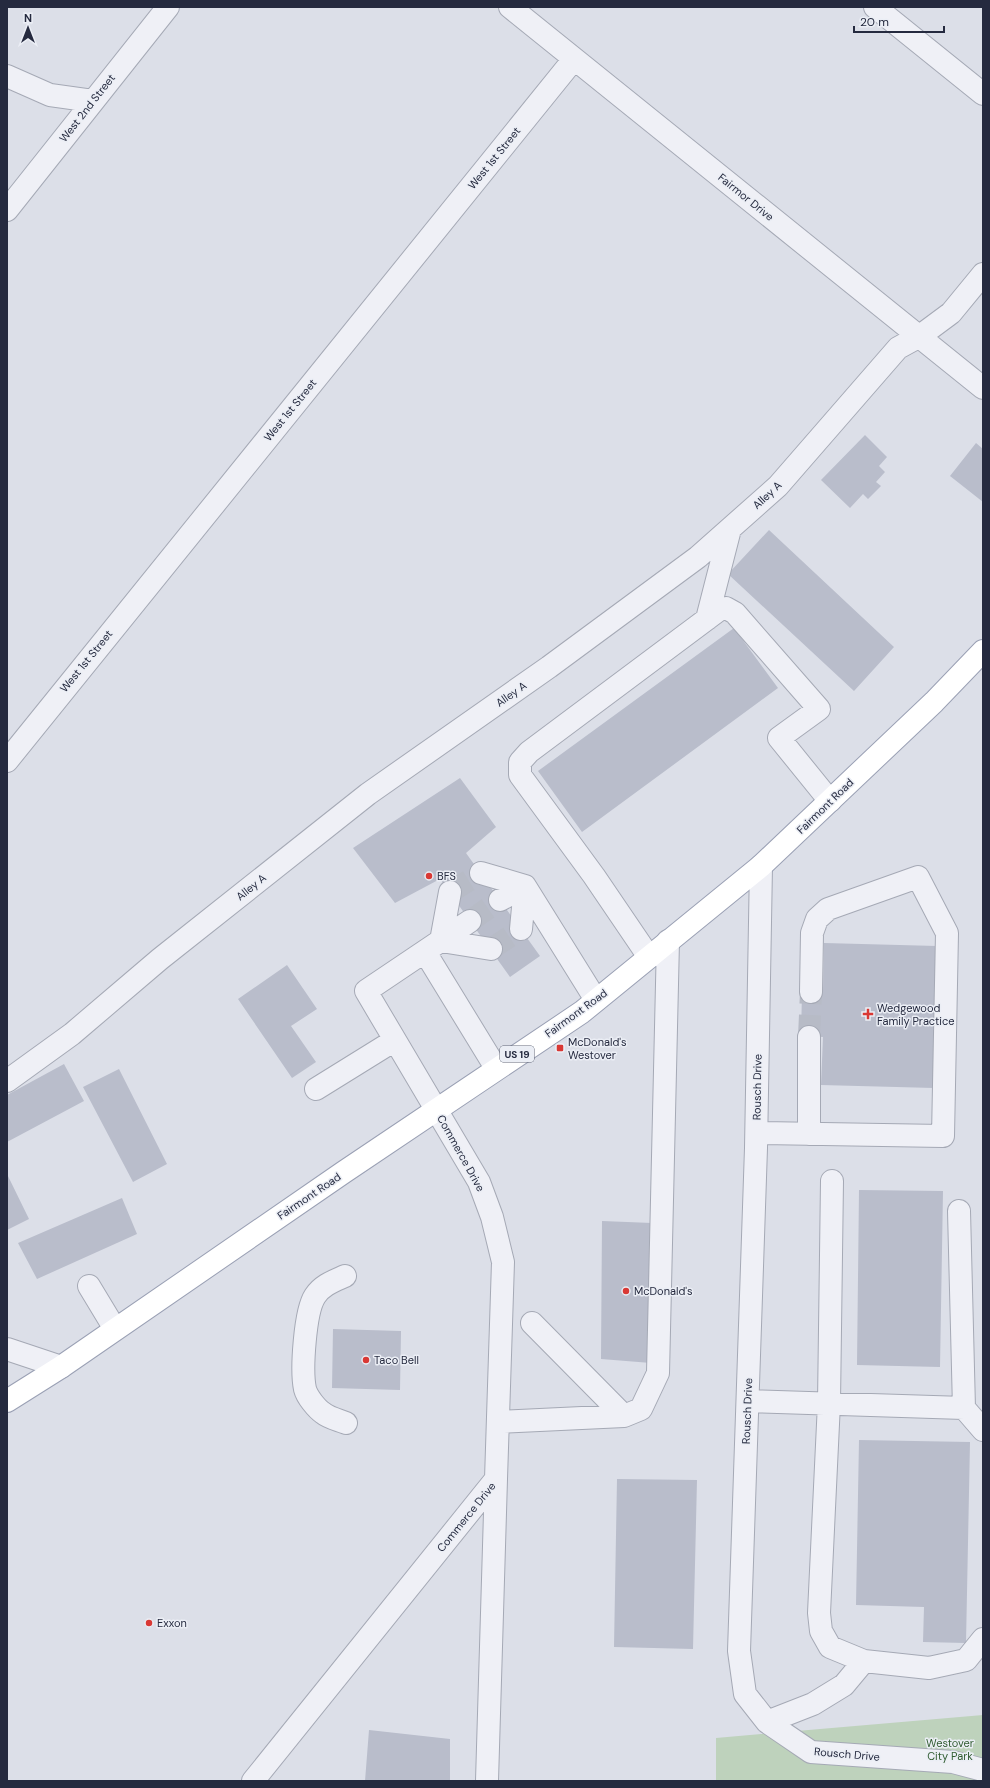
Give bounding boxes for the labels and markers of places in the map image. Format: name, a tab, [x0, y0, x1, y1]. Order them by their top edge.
place label: BFS	[437, 869, 456, 883]
marker: BFS	[424, 871, 434, 881]
place label: Wedgewood Family Practice	[877, 1001, 955, 1028]
marker: Wedgewood Family Practice	[862, 1008, 874, 1020]
place label: McDonald's Westover	[568, 1035, 627, 1062]
marker: McDonald's Westover	[555, 1043, 565, 1053]
place label: McDonald's	[634, 1284, 693, 1298]
marker: McDonald's	[621, 1286, 631, 1296]
place label: Taco Bell	[374, 1353, 419, 1367]
marker: Taco Bell	[361, 1355, 371, 1365]
place label: Exxon	[157, 1616, 187, 1630]
marker: Exxon	[144, 1618, 154, 1628]

